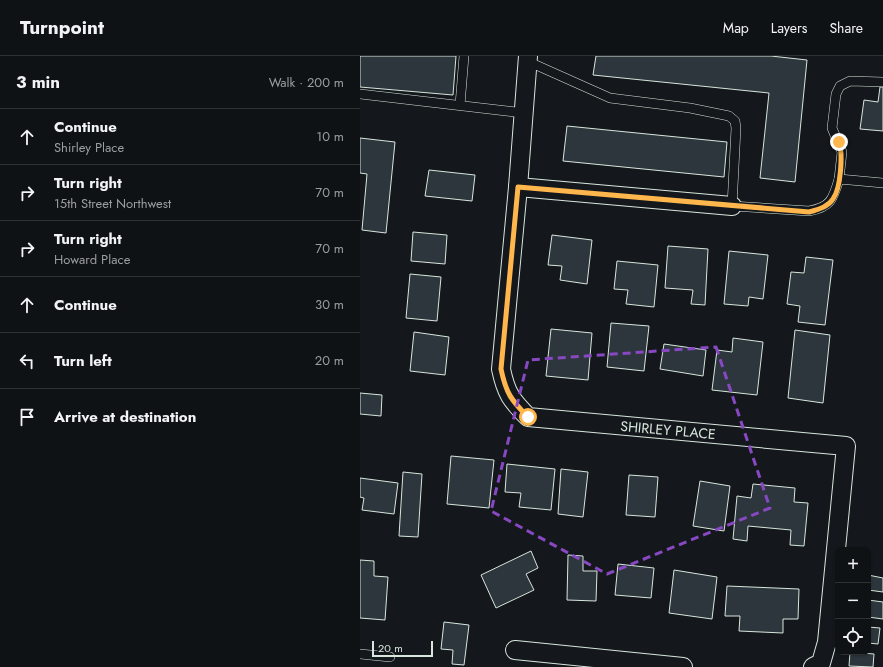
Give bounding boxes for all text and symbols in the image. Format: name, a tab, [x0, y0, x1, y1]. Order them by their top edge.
text: Turnpoint	[20, 14, 104, 41]
text: Map	[723, 18, 749, 38]
text: Layers	[771, 18, 807, 38]
text: Share	[829, 18, 863, 38]
text: 3 min	[16, 70, 60, 94]
text: Walk · 200 m	[269, 73, 344, 92]
text: Continue	[54, 116, 117, 138]
icon: ahead	[16, 126, 38, 148]
text: 10 m	[316, 127, 344, 146]
route end	[830, 133, 848, 151]
text: Shirley Place	[54, 138, 124, 157]
text: Turn right	[54, 172, 122, 194]
icon: right	[16, 182, 38, 204]
text: 70 m	[315, 183, 344, 202]
text: 15th Street Northwest	[54, 194, 171, 213]
text: Turn right	[54, 228, 122, 250]
icon: right	[16, 238, 38, 260]
text: 70 m	[315, 239, 344, 258]
text: Howard Place	[54, 250, 130, 269]
icon: ahead	[16, 294, 38, 316]
text: Continue	[54, 294, 117, 316]
text: 30 m	[315, 295, 344, 314]
icon: left	[16, 350, 38, 372]
text: Turn left	[54, 350, 112, 372]
text: 20 m	[315, 351, 344, 370]
icon: arrive	[16, 406, 38, 428]
text: Arrive at destination	[54, 406, 196, 428]
route start	[519, 408, 537, 426]
street label: SHIRLEY PLACE	[620, 416, 716, 444]
map controls	[835, 547, 871, 655]
button: +	[835, 547, 871, 583]
button: −	[835, 583, 871, 619]
button: locate	[835, 619, 871, 655]
scale bar	[372, 639, 433, 658]
text: 20 m	[378, 640, 403, 656]

